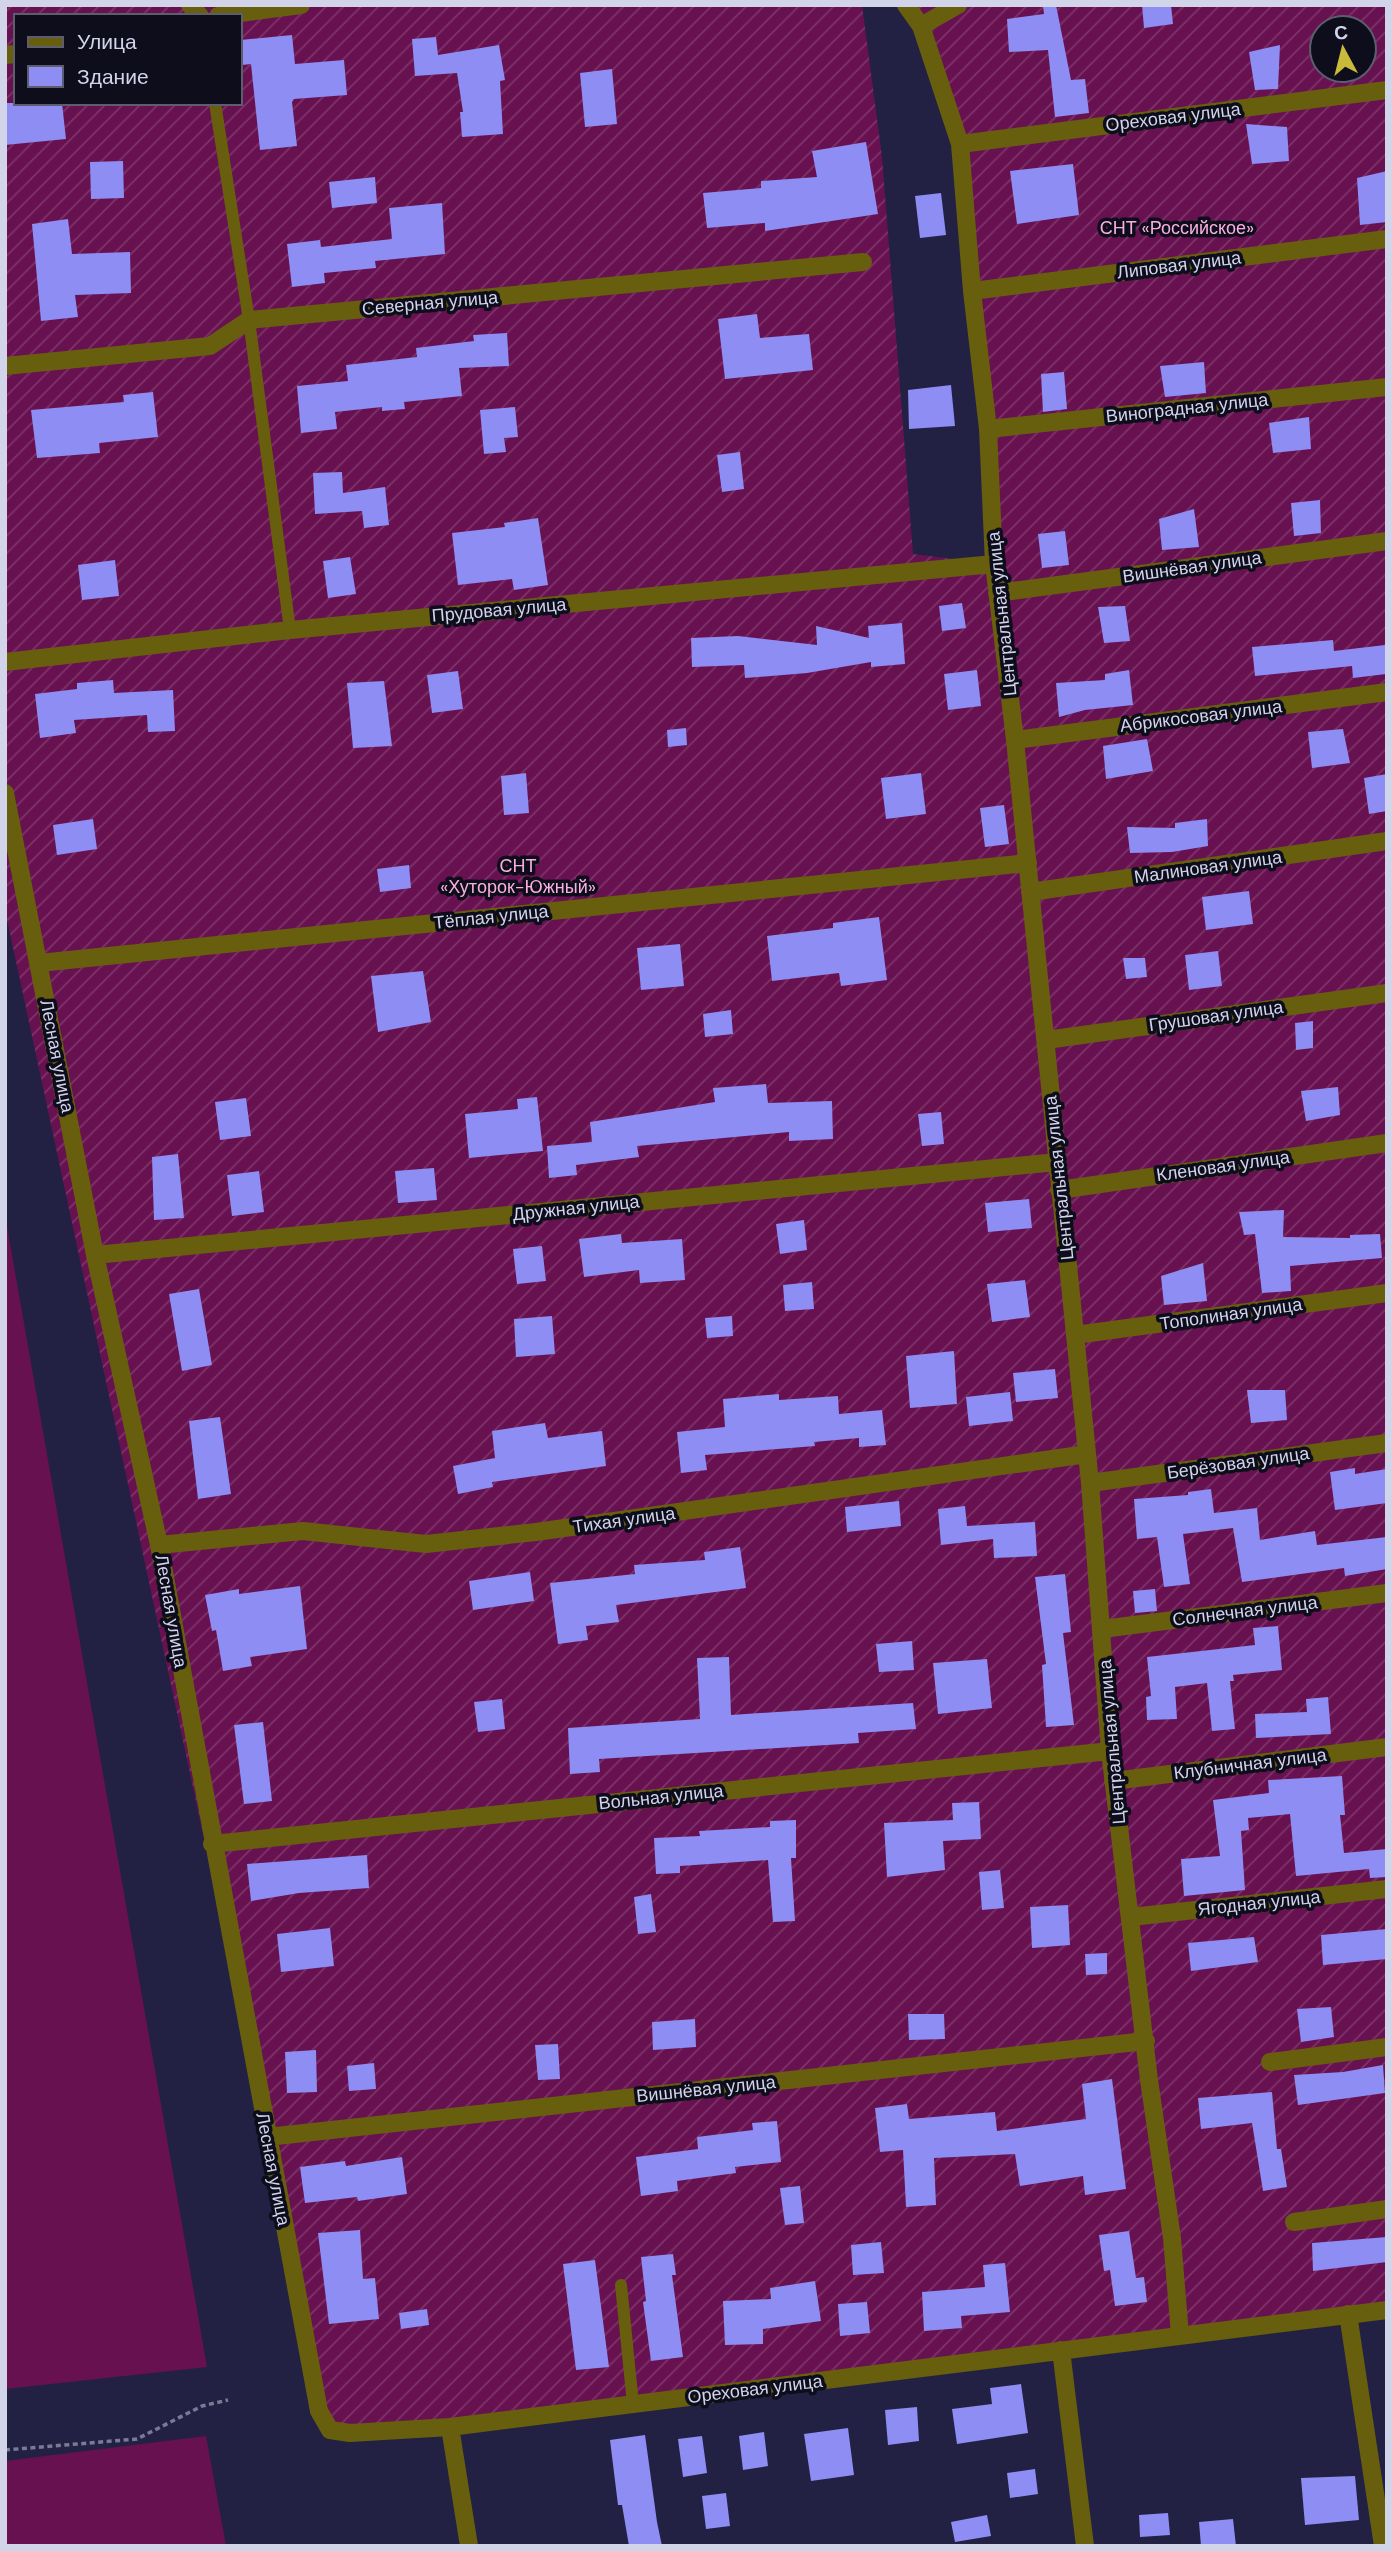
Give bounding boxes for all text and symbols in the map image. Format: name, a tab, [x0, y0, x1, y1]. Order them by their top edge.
legend	[14, 14, 242, 105]
north arrow	[1308, 14, 1378, 84]
text: С	[1333, 19, 1350, 46]
text: Улица	[77, 28, 137, 56]
text: Здание	[77, 63, 149, 91]
street label: Ореховая улица	[1104, 97, 1243, 137]
park label: СНТ «Российское»	[1100, 216, 1254, 240]
street label: Липовая улица	[1115, 245, 1243, 285]
street label: Северная улица	[361, 285, 500, 321]
street label: Виноградная улица	[1105, 387, 1270, 428]
street label: Центральная улица	[981, 530, 1023, 697]
street label: Вишнёвая улица	[1121, 545, 1264, 589]
street label: Прудовая улица	[431, 592, 568, 628]
street label: Абрикосовая улица	[1119, 694, 1284, 738]
street label: Малиновая улица	[1133, 845, 1284, 889]
park label: СНТ «Хуторок-Южный»	[440, 854, 596, 899]
street label: Тёплая улица	[432, 899, 551, 935]
street label: Грушовая улица	[1147, 995, 1286, 1037]
street label: Лесная улица	[34, 997, 80, 1116]
street label: Центральная улица	[1038, 1094, 1080, 1261]
street label: Кленовая улица	[1155, 1145, 1292, 1187]
street label: Дружная улица	[511, 1189, 641, 1227]
street label: Тополиная улица	[1158, 1292, 1305, 1336]
street label: Берёзовая улица	[1165, 1441, 1312, 1485]
street label: Тихая улица	[571, 1501, 678, 1539]
street label: Лесная улица	[149, 1552, 193, 1671]
street label: Солнечная улица	[1171, 1590, 1320, 1632]
street label: Центральная улица	[1093, 1658, 1131, 1825]
street label: Клубничная улица	[1172, 1743, 1329, 1785]
street label: Вольная улица	[597, 1778, 726, 1815]
street label: Ягодная улица	[1196, 1885, 1323, 1921]
street label: Вишнёвая улица	[635, 2070, 778, 2108]
street label: Лесная улица	[250, 2110, 296, 2229]
street label: Ореховая улица	[686, 2369, 825, 2409]

